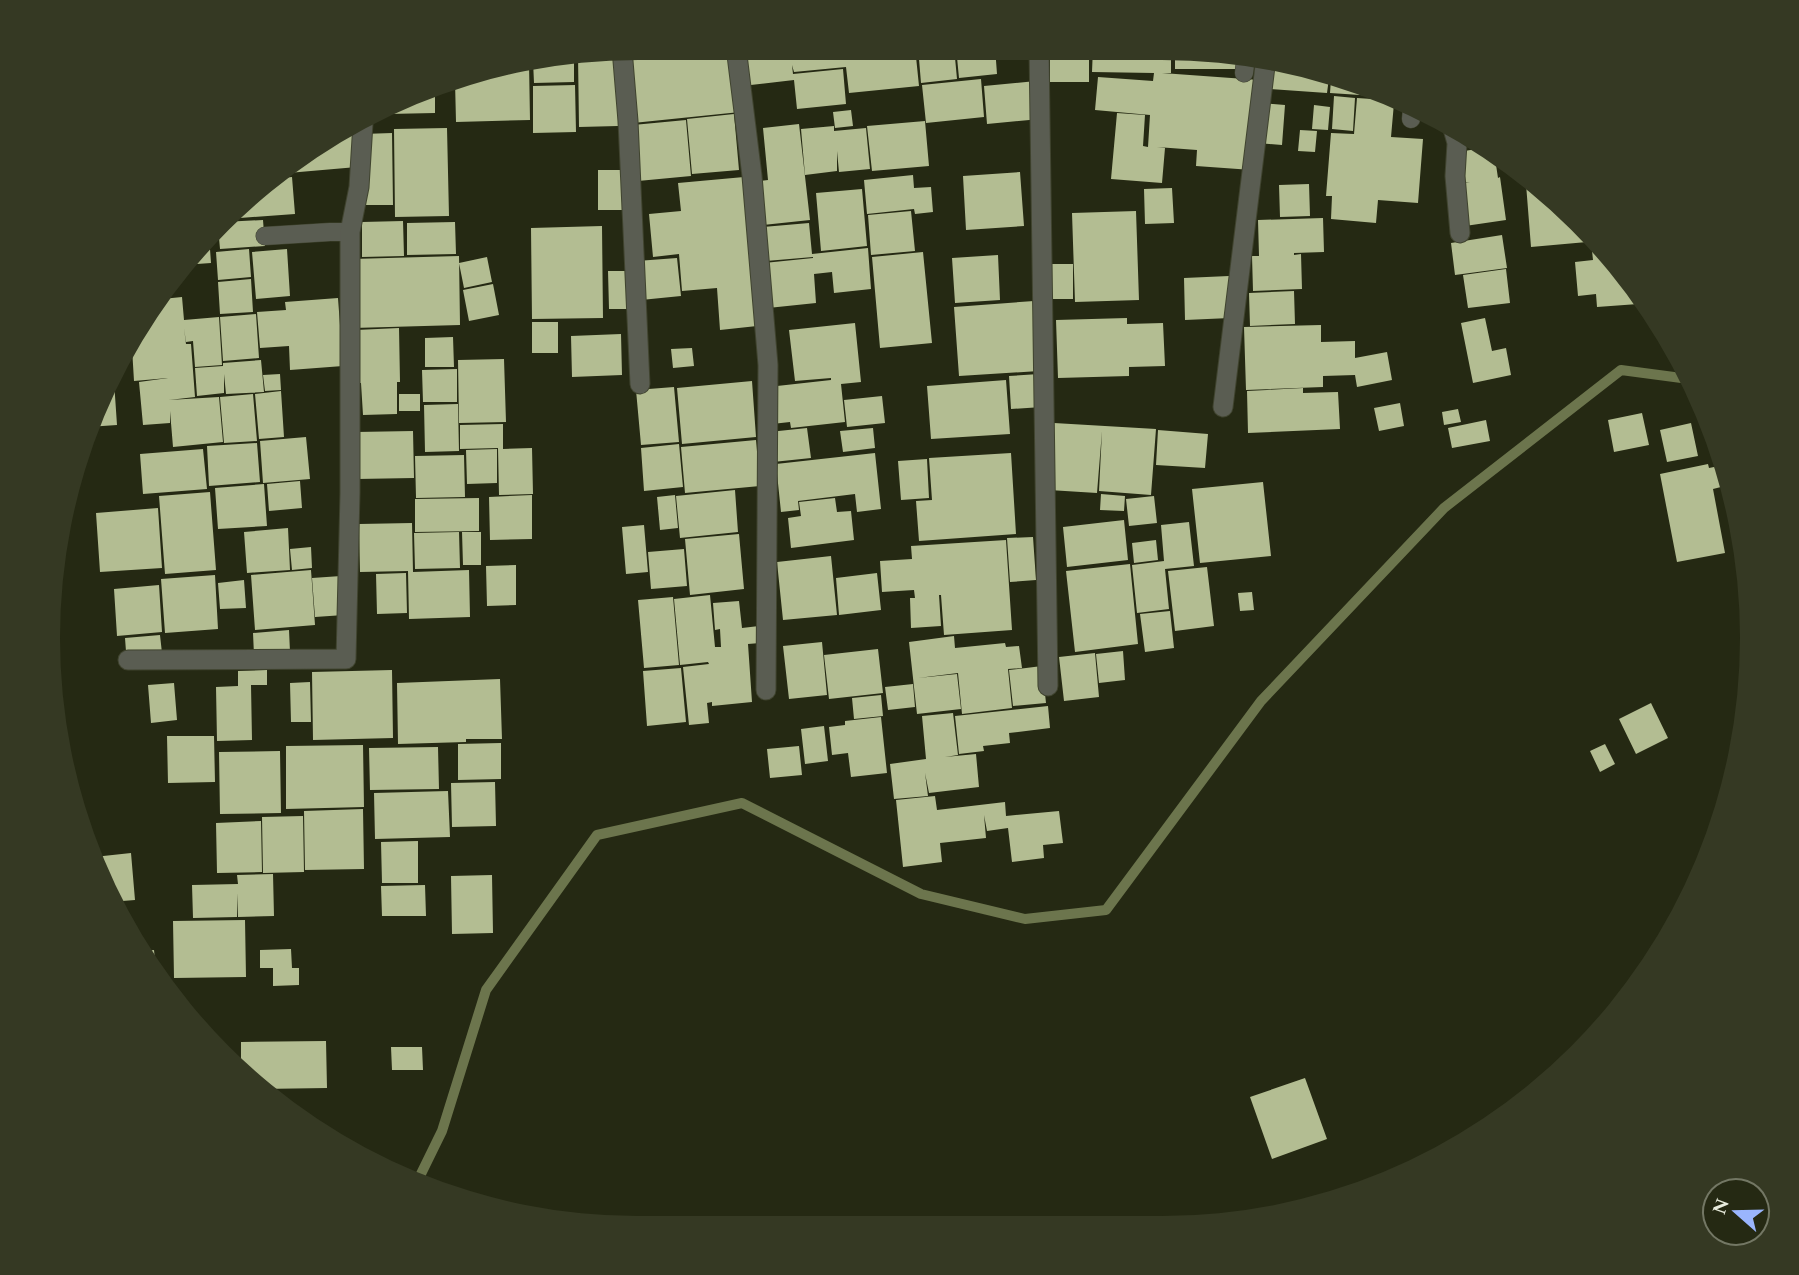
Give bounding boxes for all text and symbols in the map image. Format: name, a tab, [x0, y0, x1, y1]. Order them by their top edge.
north arrow	[1701, 1177, 1771, 1247]
text: N	[1705, 1194, 1738, 1219]

